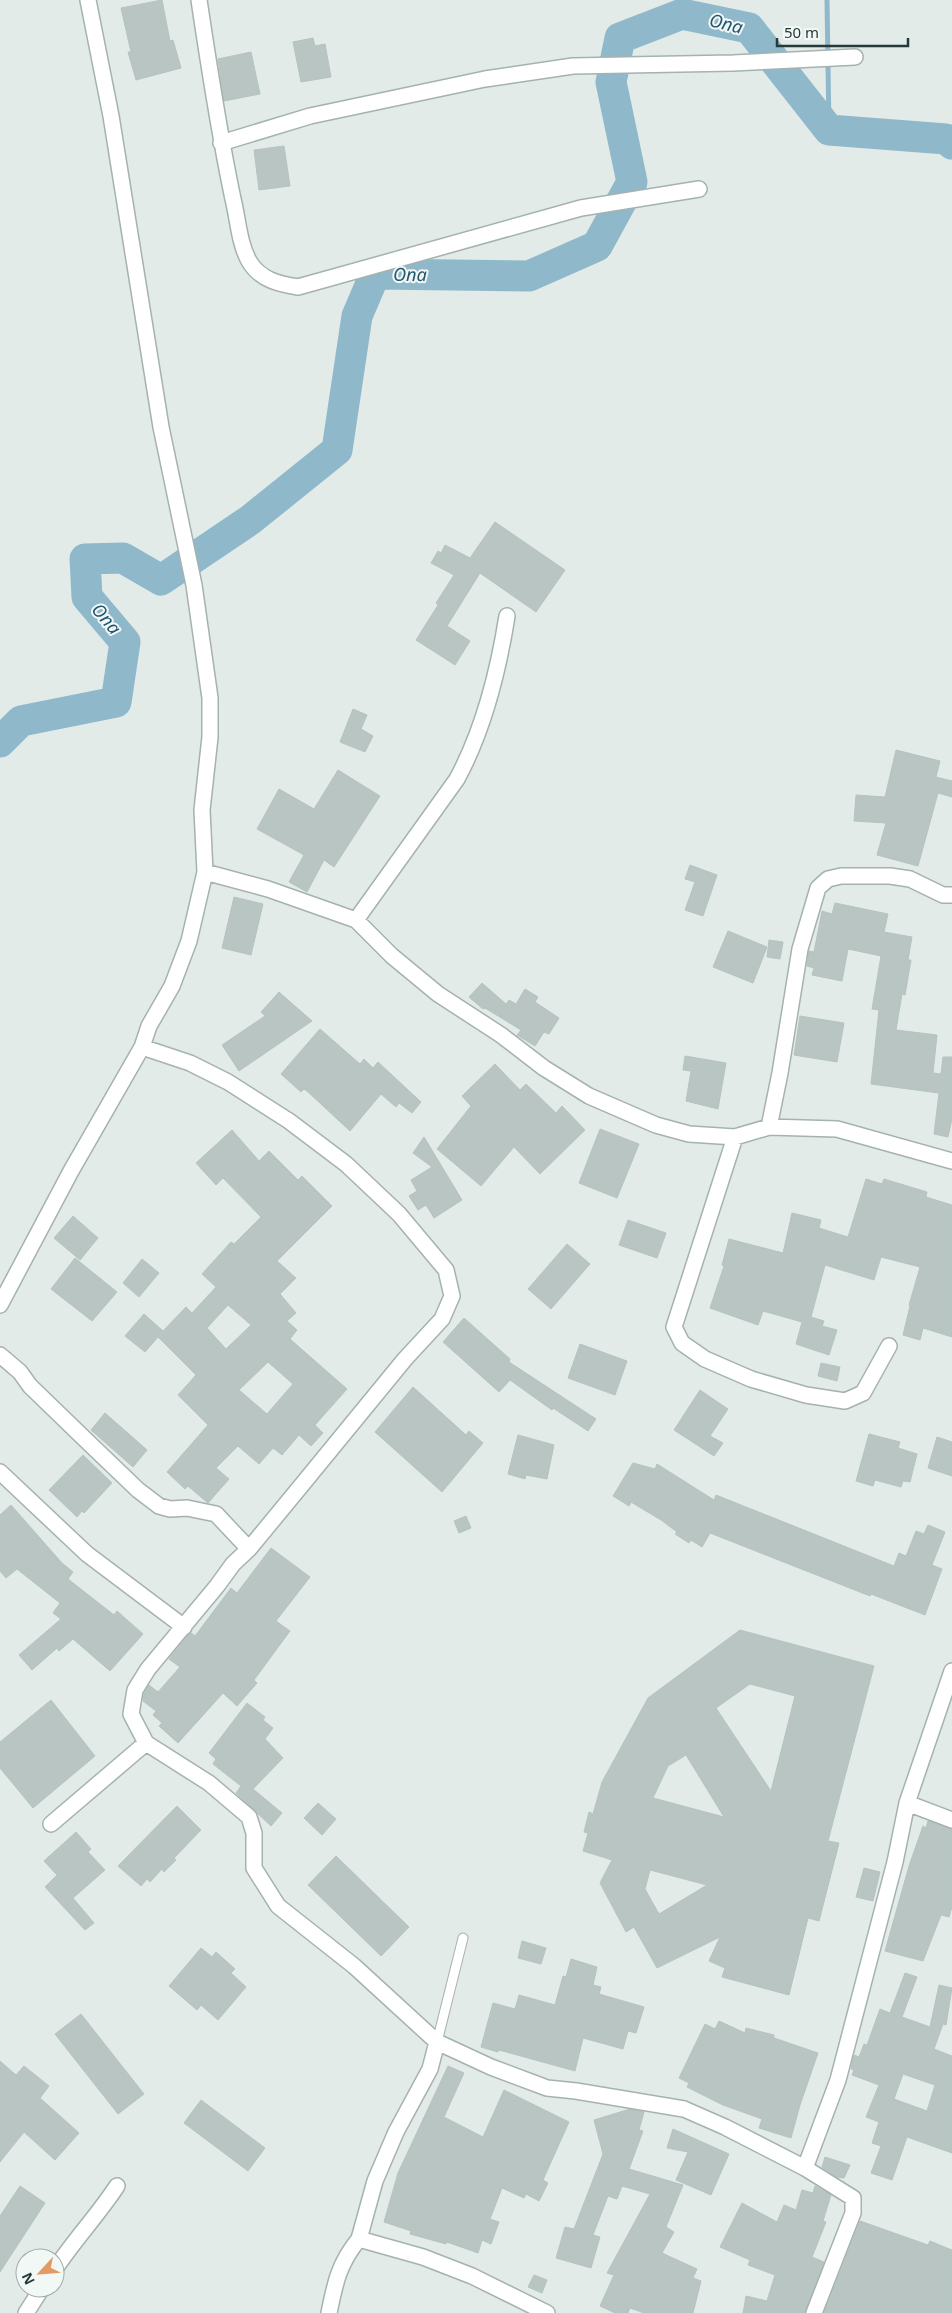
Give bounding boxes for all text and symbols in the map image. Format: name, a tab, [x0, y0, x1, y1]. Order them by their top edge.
water label: Ona	[707, 7, 745, 39]
scale bar	[777, 15, 908, 47]
text: 50 m	[784, 22, 819, 42]
water label: Ona	[393, 262, 427, 286]
water label: Ona	[87, 598, 127, 639]
north arrow	[15, 2248, 65, 2298]
text: N	[17, 2270, 39, 2288]

